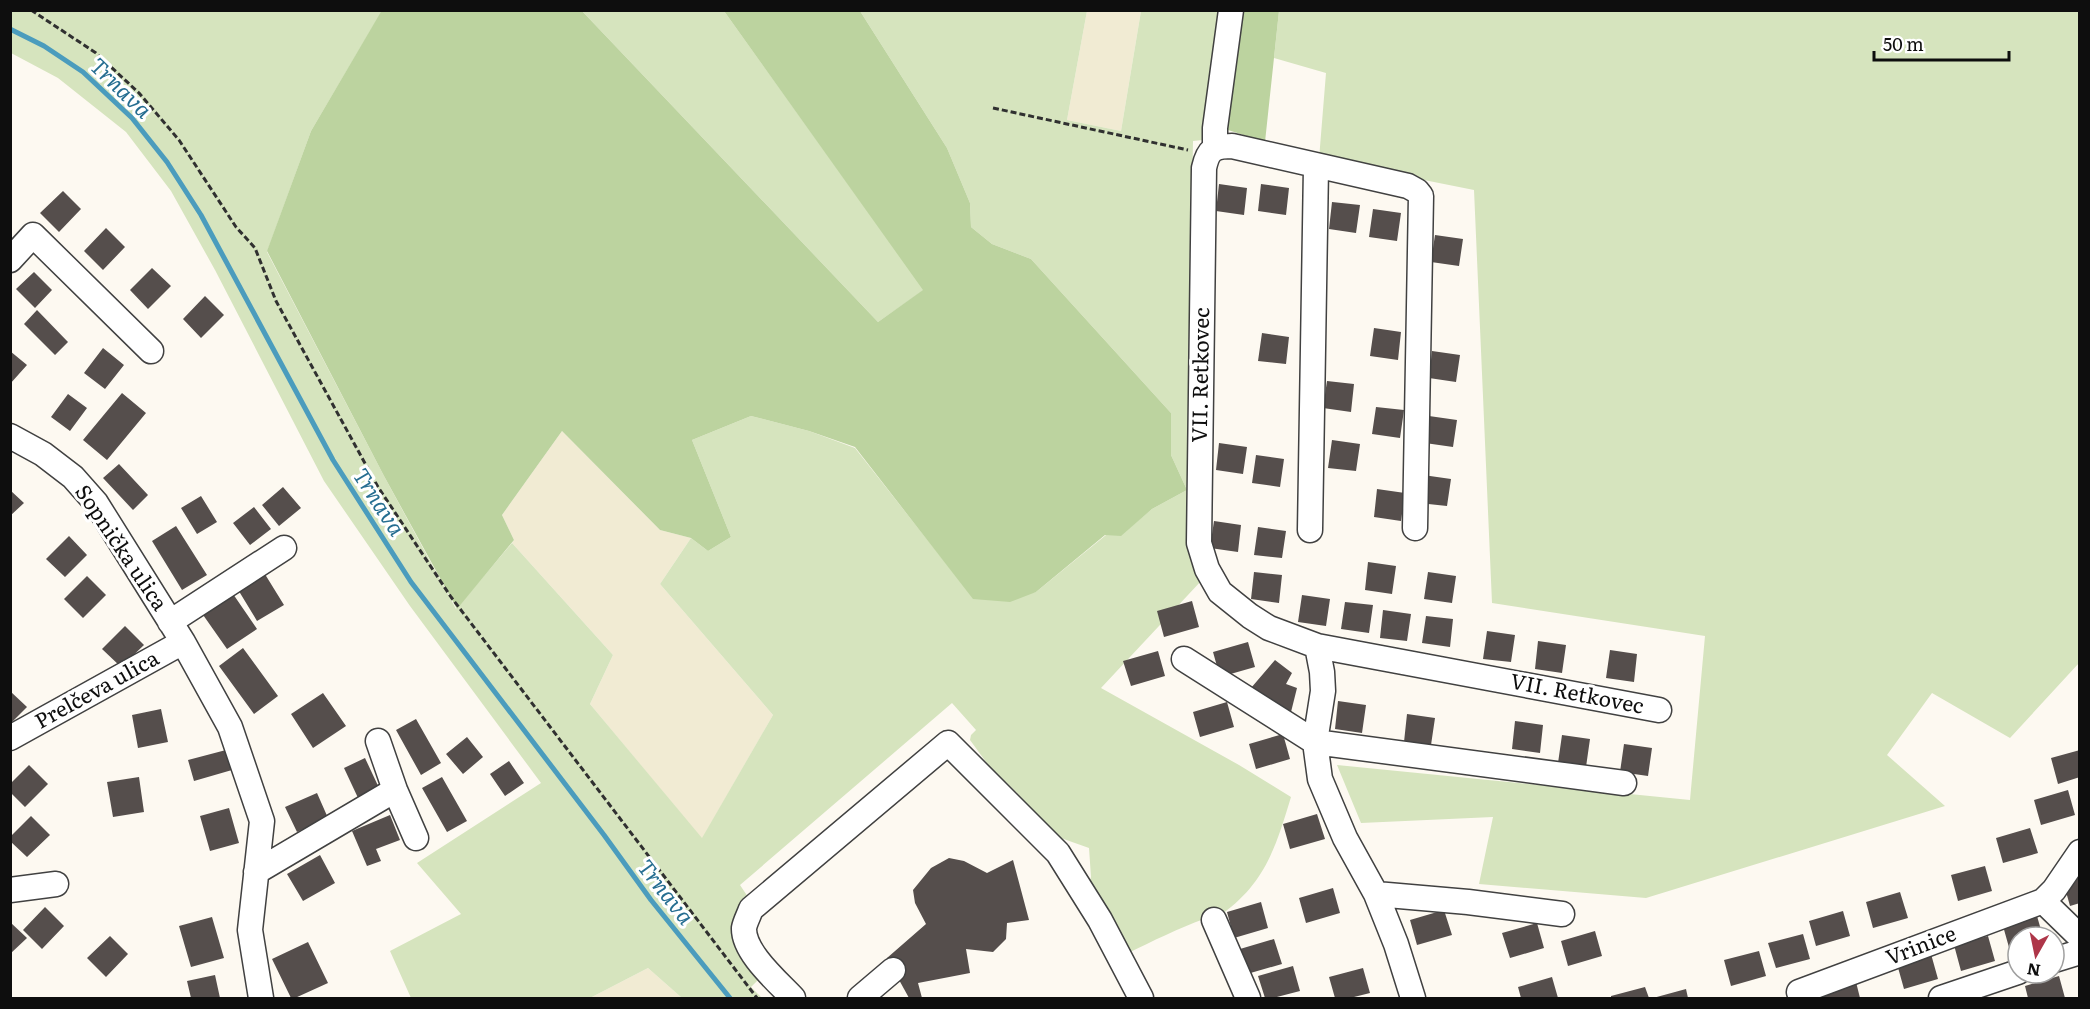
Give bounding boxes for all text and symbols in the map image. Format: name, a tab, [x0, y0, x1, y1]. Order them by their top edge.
scale bar	[1874, 24, 2009, 62]
text: 50 m	[1883, 30, 1924, 57]
water label: Trnava	[84, 49, 161, 125]
street label: VII. Retkovec	[1182, 307, 1215, 443]
water label: Trnava	[346, 461, 415, 542]
street label: Sopnička ulica	[69, 477, 177, 616]
street label: Prelčeva ulica	[28, 641, 164, 735]
street label: VII. Retkovec	[1508, 663, 1647, 720]
water label: Trnava	[631, 851, 704, 931]
street label: Vrinice	[1881, 916, 1960, 971]
north arrow	[2006, 925, 2066, 985]
text: N	[2025, 958, 2042, 984]

